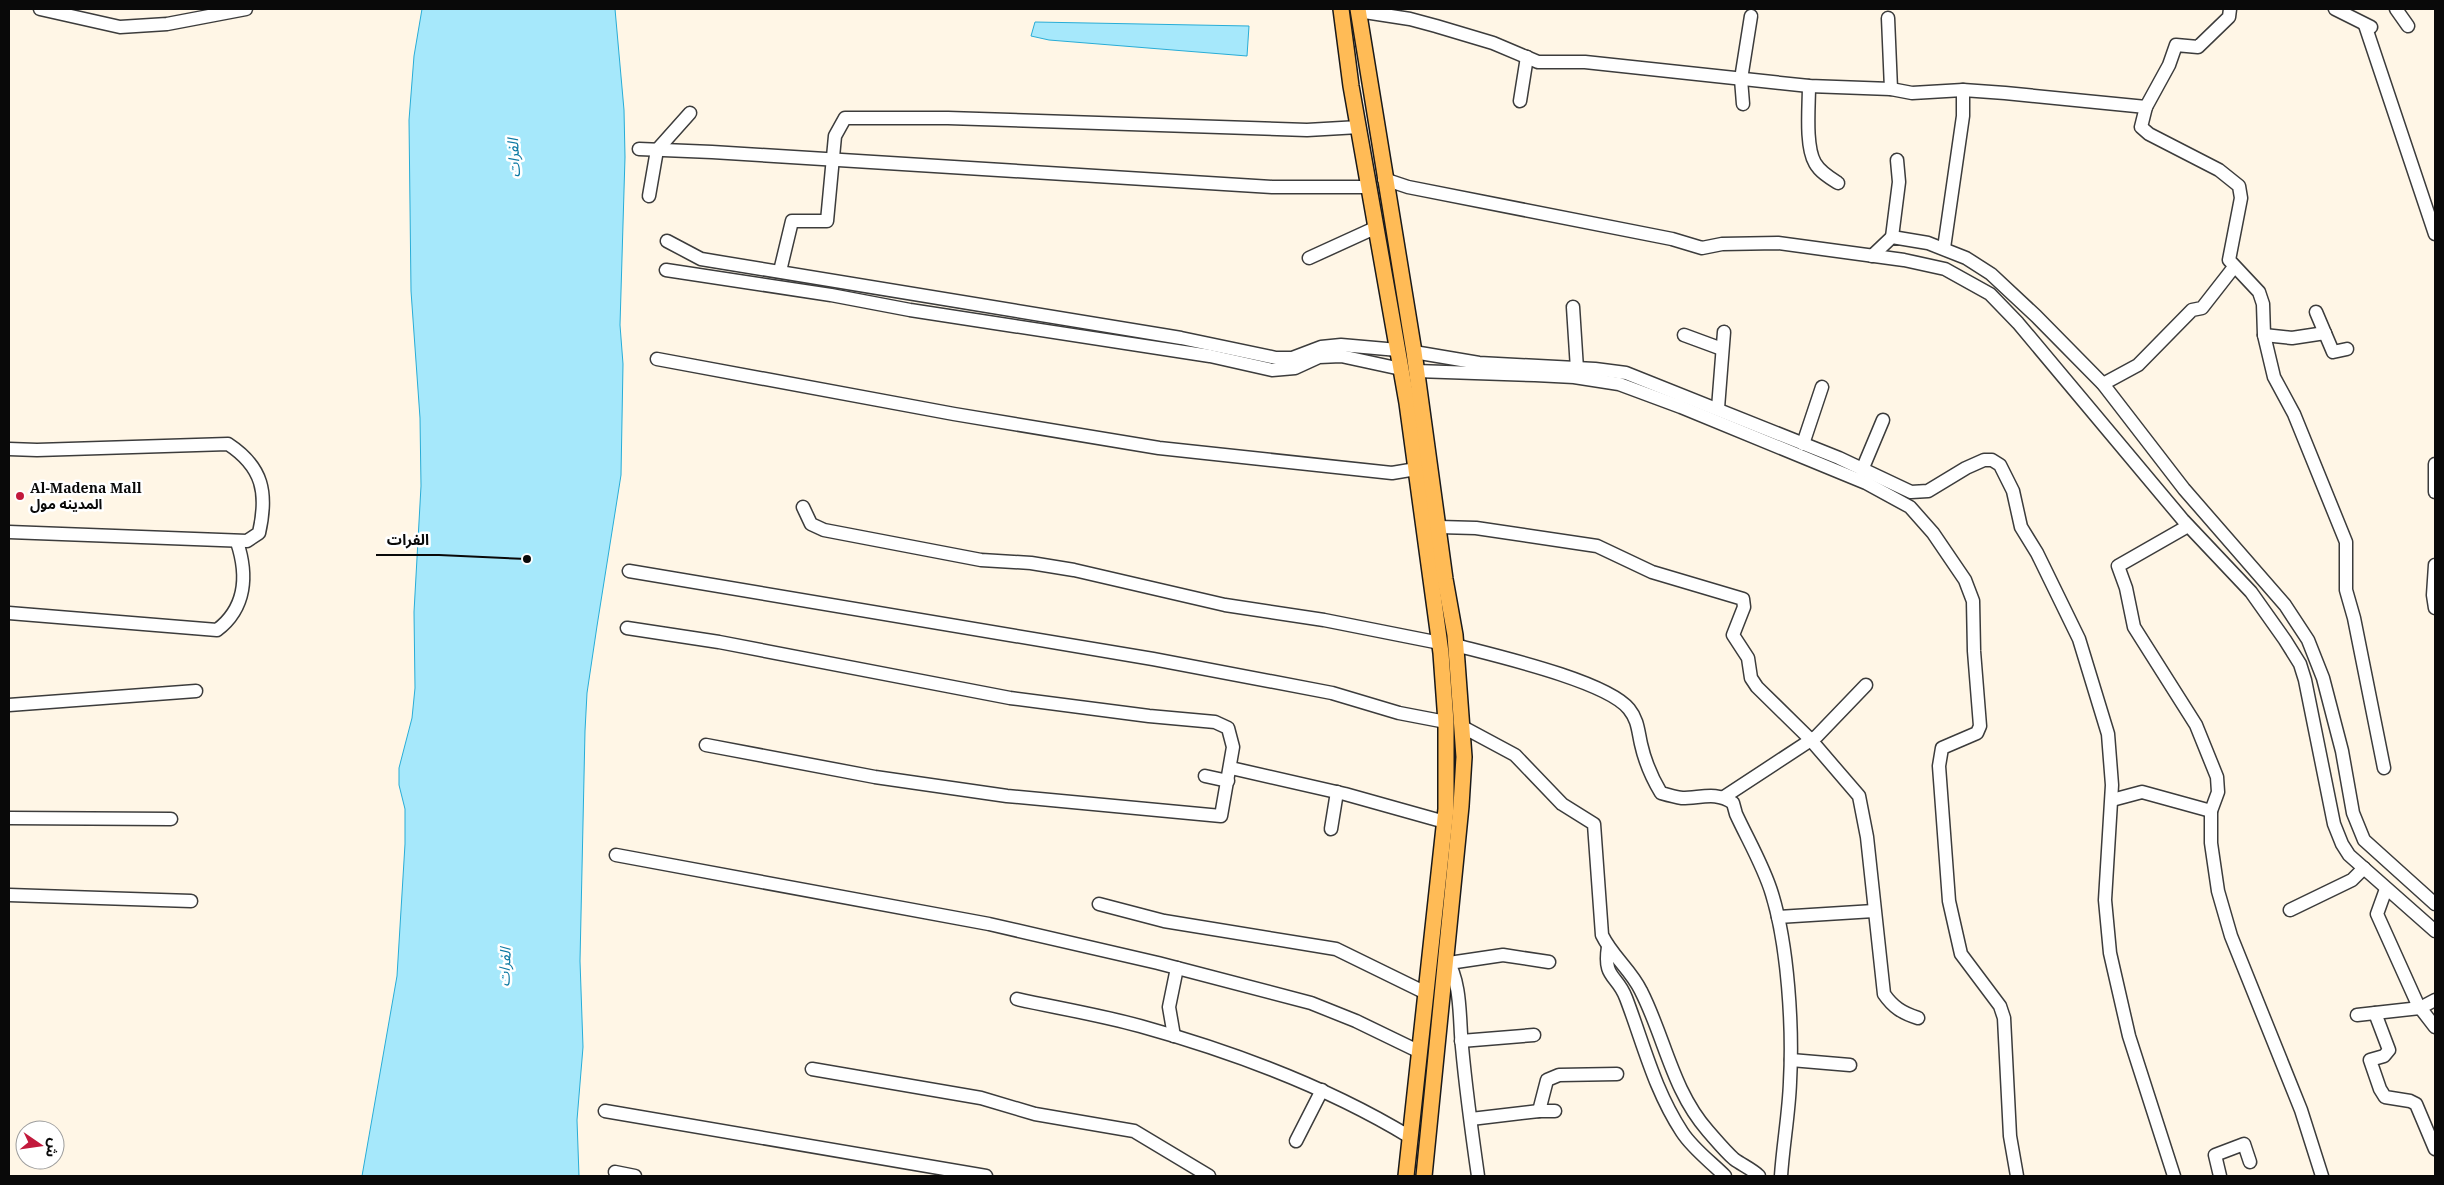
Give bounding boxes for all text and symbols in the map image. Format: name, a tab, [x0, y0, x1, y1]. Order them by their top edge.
water label: الفرات	[502, 137, 524, 178]
place label: Al-Madena Mall المدينه مول	[30, 478, 142, 513]
marker: Al-Madena Mall المدينه مول	[14, 490, 26, 502]
callout: الفرات	[376, 525, 439, 555]
text: الفرات	[387, 529, 429, 549]
water label: الفرات	[493, 946, 515, 987]
north arrow	[15, 1120, 65, 1170]
text: ش	[42, 1137, 65, 1160]

